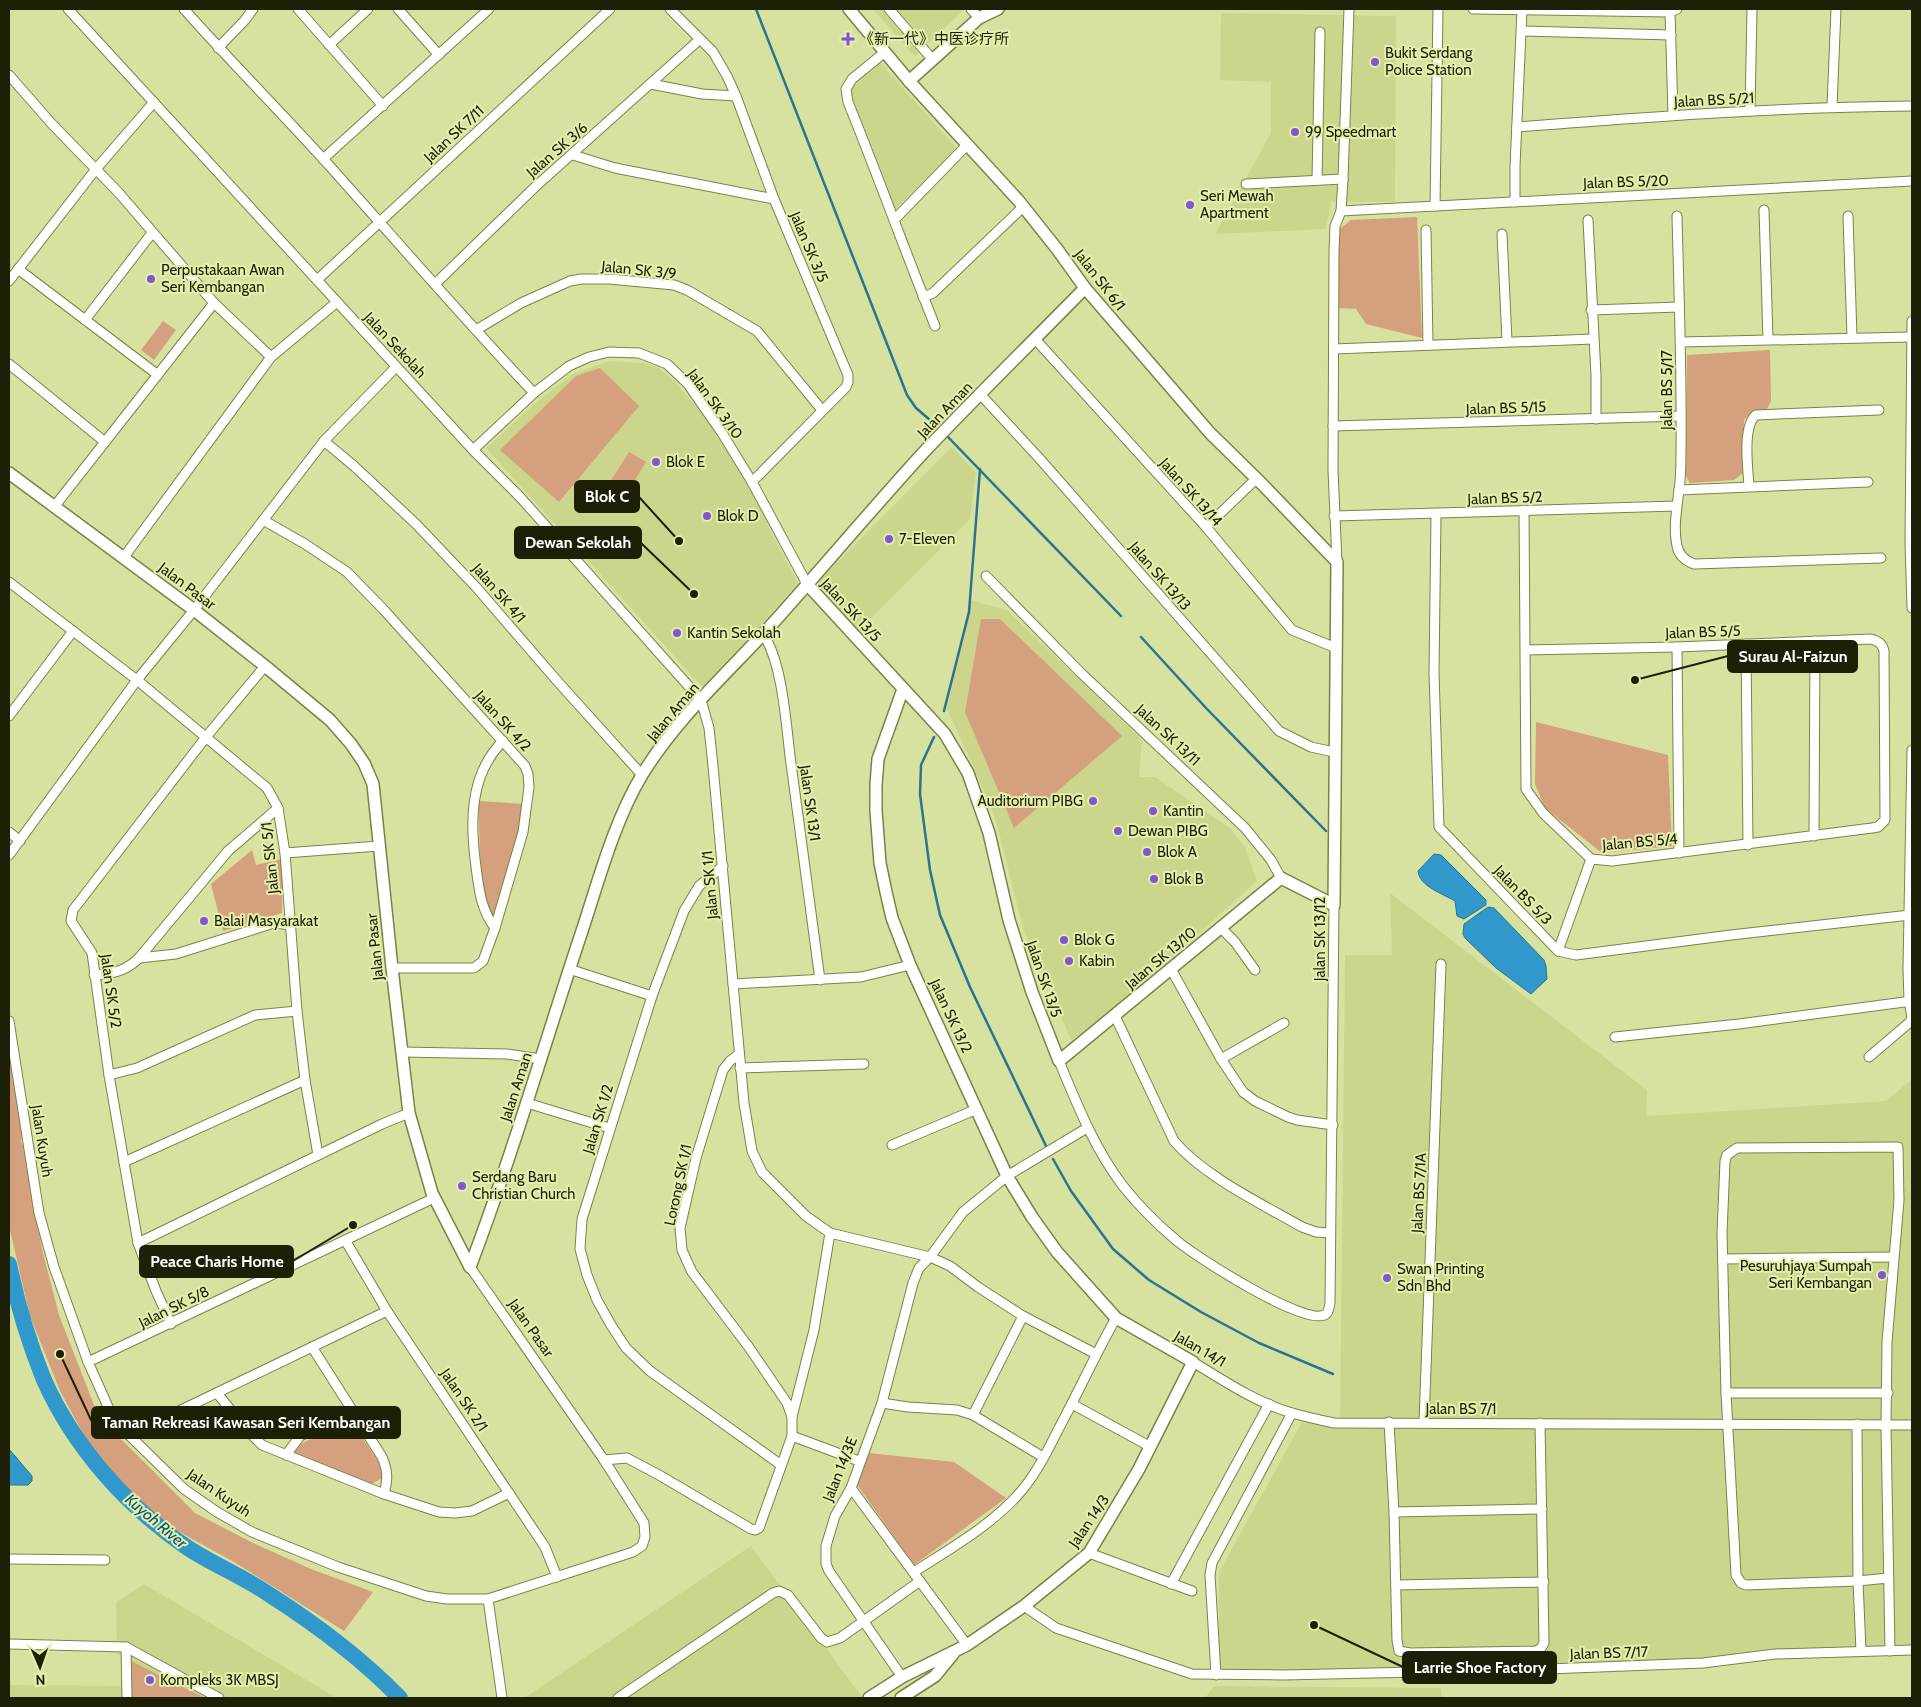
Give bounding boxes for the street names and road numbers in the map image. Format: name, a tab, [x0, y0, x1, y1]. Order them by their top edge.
street label: Jalan BS 5/21	[1673, 89, 1754, 111]
street label: Jalan SK 7/11	[420, 102, 488, 167]
street label: Jalan SK 3/6	[522, 119, 591, 182]
street label: Jalan BS 5/20	[1582, 172, 1669, 193]
street label: Jalan SK 3/5	[786, 208, 832, 285]
street label: Jalan SK 6/1	[1070, 245, 1129, 314]
street label: Jalan SK 3/9	[600, 257, 677, 283]
street label: Jalan Sekolah	[359, 308, 430, 382]
street label: Jalan BS 5/17	[1658, 350, 1676, 431]
street label: Jalan SK 3/10	[683, 365, 746, 443]
street label: Jalan Aman	[913, 378, 976, 443]
street label: Jalan BS 5/15	[1465, 398, 1546, 418]
street label: Jalan SK 13/14	[1155, 453, 1226, 530]
street label: Jalan BS 5/2	[1466, 488, 1543, 508]
street label: Jalan SK 13/13	[1125, 537, 1195, 614]
street label: Jalan Pasar	[154, 558, 219, 614]
street label: Jalan SK 4/1	[468, 559, 530, 626]
street label: Jalan SK 13/5	[816, 574, 885, 645]
street label: Jalan BS 5/5	[1664, 622, 1741, 642]
street label: Jalan Aman	[643, 679, 703, 746]
street label: Jalan SK 4/2	[470, 686, 535, 755]
street label: Jalan SK 13/11	[1131, 700, 1204, 769]
street label: Jalan SK 13/1	[796, 763, 824, 842]
street label: Jalan SK 5/1	[257, 821, 283, 896]
street label: Jalan BS 5/4	[1601, 830, 1679, 854]
street label: Jalan SK 1/1	[698, 850, 722, 921]
street label: Jalan BS 5/3	[1490, 861, 1556, 928]
street label: Jalan SK 13/12	[1311, 897, 1329, 982]
street label: Jalan Pasar	[363, 912, 388, 982]
street label: Jalan SK 13/10	[1121, 923, 1200, 994]
street label: Jalan SK 13/5	[1022, 937, 1066, 1020]
street label: Jalan SK 5/2	[97, 952, 125, 1029]
street label: Jalan SK 13/2	[926, 975, 976, 1056]
street label: Jalan Aman	[496, 1050, 536, 1125]
street label: Jalan SK 1/2	[579, 1082, 617, 1157]
street label: Jalan Kuyuh	[27, 1103, 57, 1178]
street label: Lorong SK 1/1	[661, 1143, 695, 1227]
street label: Jalan BS 7/1A	[1408, 1152, 1430, 1234]
street label: Jalan SK 5/8	[135, 1282, 212, 1332]
street label: Jalan Pasar	[504, 1295, 558, 1361]
street label: Jalan 14/1	[1170, 1327, 1229, 1371]
street label: Jalan SK 2/1	[436, 1364, 491, 1435]
street label: Jalan BS 7/1	[1425, 1400, 1496, 1418]
street label: Jalan 14/3E	[819, 1434, 861, 1505]
street label: Jalan Kuyuh	[183, 1465, 254, 1521]
street label: Jalan 14/3	[1064, 1491, 1113, 1552]
street label: Jalan BS 7/17	[1569, 1643, 1649, 1663]

